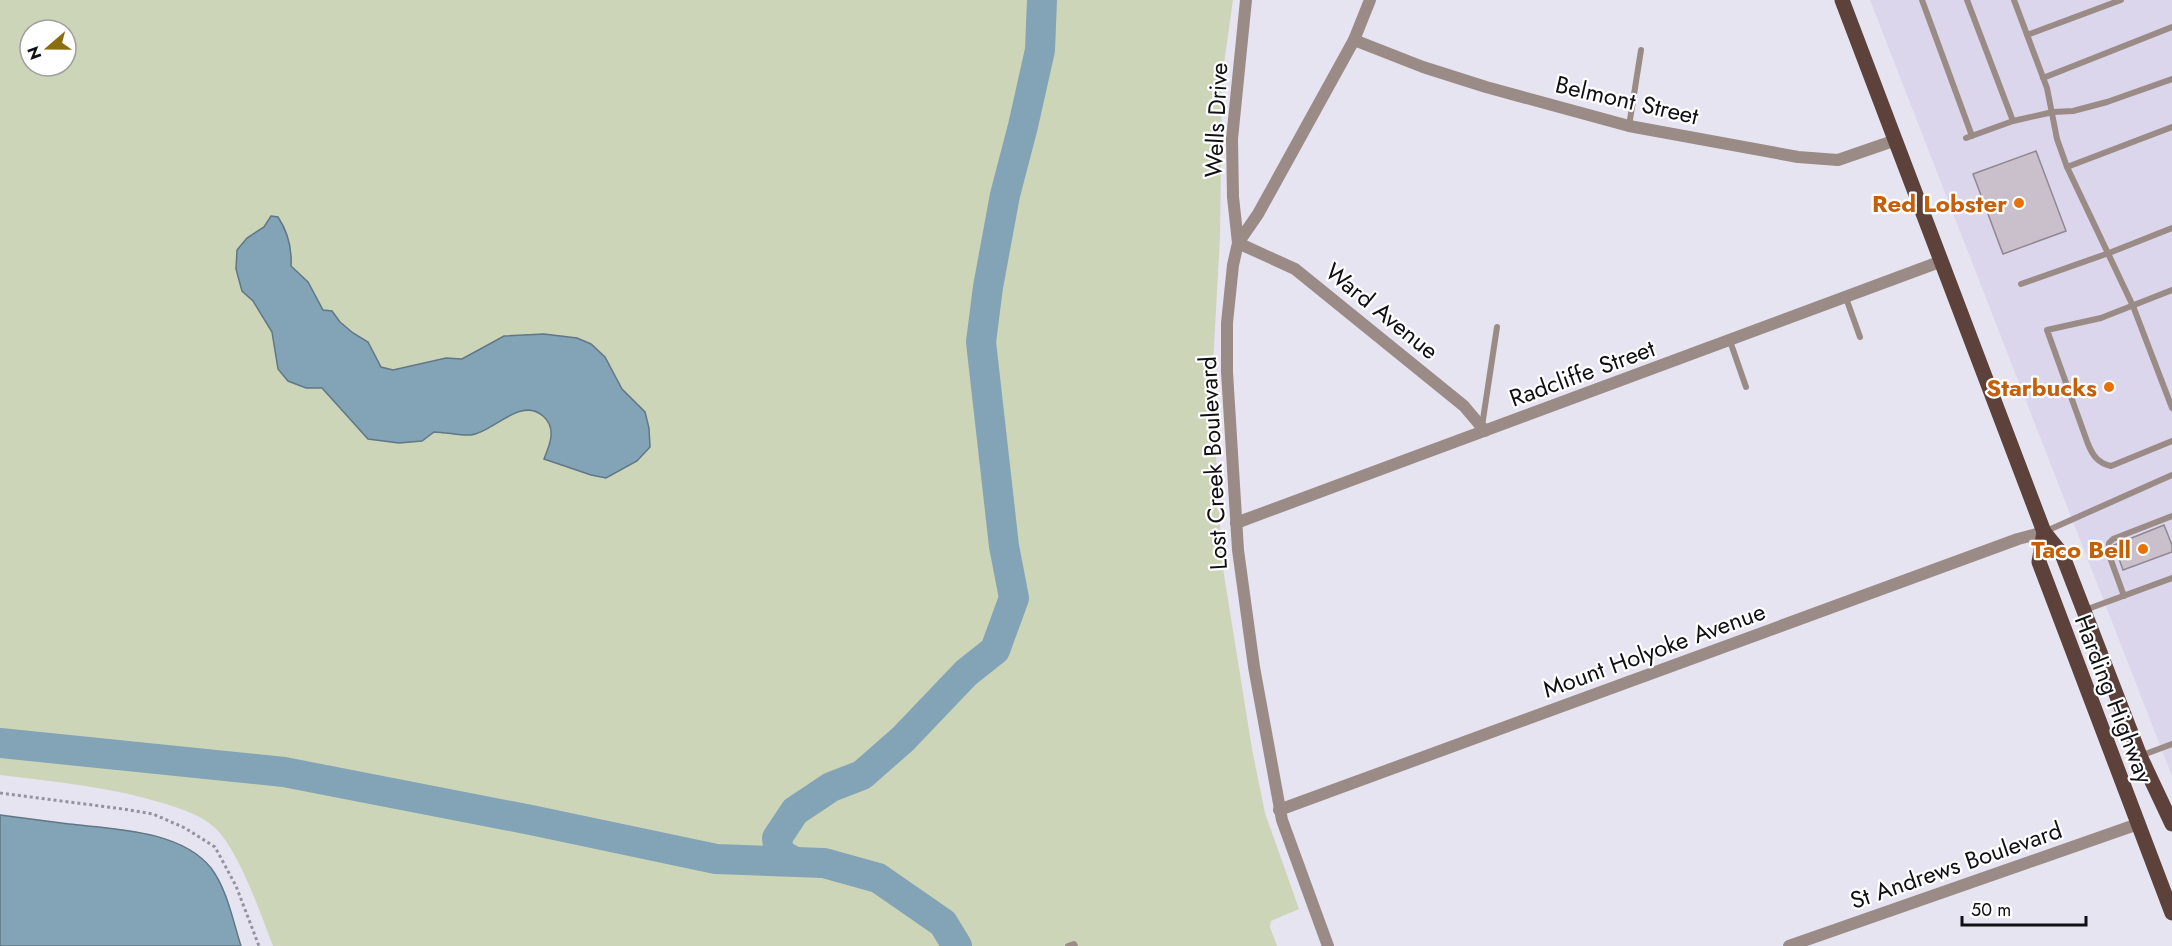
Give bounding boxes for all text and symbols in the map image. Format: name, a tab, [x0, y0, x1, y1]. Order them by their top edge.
north arrow	[18, 18, 78, 78]
text: N	[21, 43, 47, 63]
street label: Wells Drive	[1196, 61, 1236, 179]
street label: Belmont Street	[1552, 67, 1702, 134]
place label: Red Lobster	[1872, 186, 2007, 221]
marker: Red Lobster	[2012, 196, 2026, 210]
street label: Ward Avenue	[1318, 254, 1446, 368]
street label: Radcliffe Street	[1504, 330, 1660, 416]
street label: Lost Creek Boulevard	[1190, 355, 1236, 571]
place label: Starbucks	[1986, 370, 2097, 405]
marker: Starbucks	[2102, 380, 2116, 394]
place label: Taco Bell	[2031, 532, 2131, 567]
marker: Taco Bell	[2136, 542, 2150, 556]
street label: Mount Holyoke Avenue	[1538, 593, 1770, 707]
street label: Harding Highway	[2066, 610, 2162, 789]
street label: St Andrews Boulevard	[1845, 812, 2067, 918]
scale bar	[1962, 889, 2086, 927]
text: 50 m	[1971, 897, 2011, 923]

